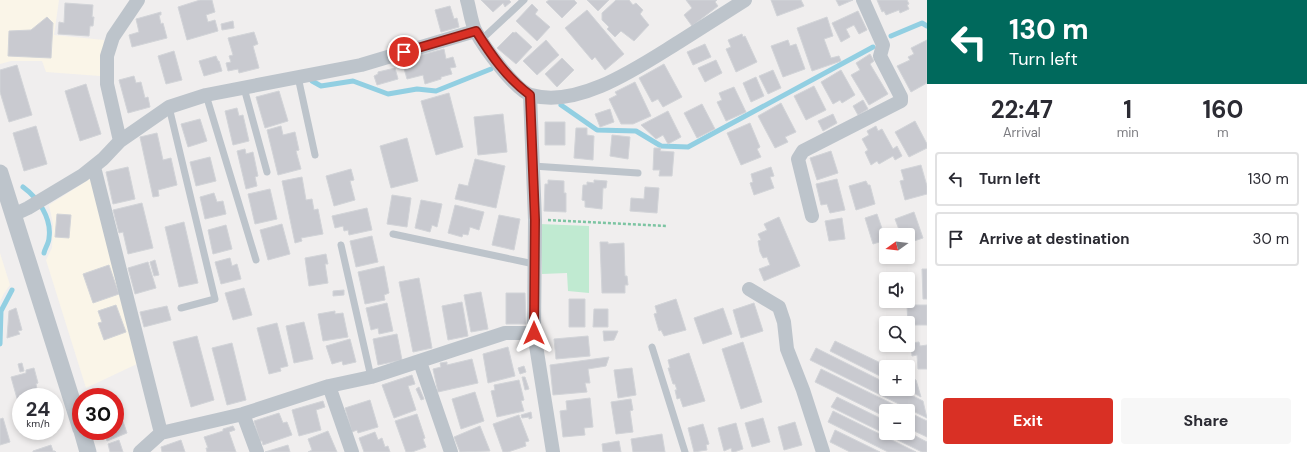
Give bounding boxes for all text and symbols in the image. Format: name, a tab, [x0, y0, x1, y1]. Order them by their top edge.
text: 130 m	[1009, 11, 1089, 48]
icon: left	[943, 16, 995, 68]
pin	[387, 35, 421, 69]
icon: arrive	[393, 41, 415, 63]
text: Turn left	[1009, 47, 1078, 71]
text: 22:47	[991, 94, 1053, 125]
text: 1	[1123, 94, 1132, 125]
text: 160	[1202, 94, 1243, 125]
text: Arrival	[1003, 124, 1041, 141]
text: min	[1117, 124, 1139, 141]
text: m	[1217, 124, 1229, 141]
icon: left	[945, 168, 967, 190]
text: Turn left	[979, 169, 1040, 189]
text: 130 m	[1248, 169, 1289, 189]
north arrow	[879, 228, 915, 264]
map controls	[879, 228, 915, 440]
icon: arrive	[945, 228, 967, 250]
text: Arrive at destination	[979, 229, 1130, 249]
text: 30 m	[1253, 229, 1289, 249]
button: sound	[879, 272, 915, 308]
position arrow	[513, 312, 555, 354]
button: search	[879, 316, 915, 352]
button: +	[879, 360, 915, 396]
speed limit sign: 30	[72, 388, 124, 440]
text: 24	[26, 396, 50, 422]
button: Exit	[943, 398, 1113, 444]
button: Share	[1121, 398, 1291, 444]
button: −	[879, 404, 915, 440]
text: km/h	[26, 417, 50, 430]

